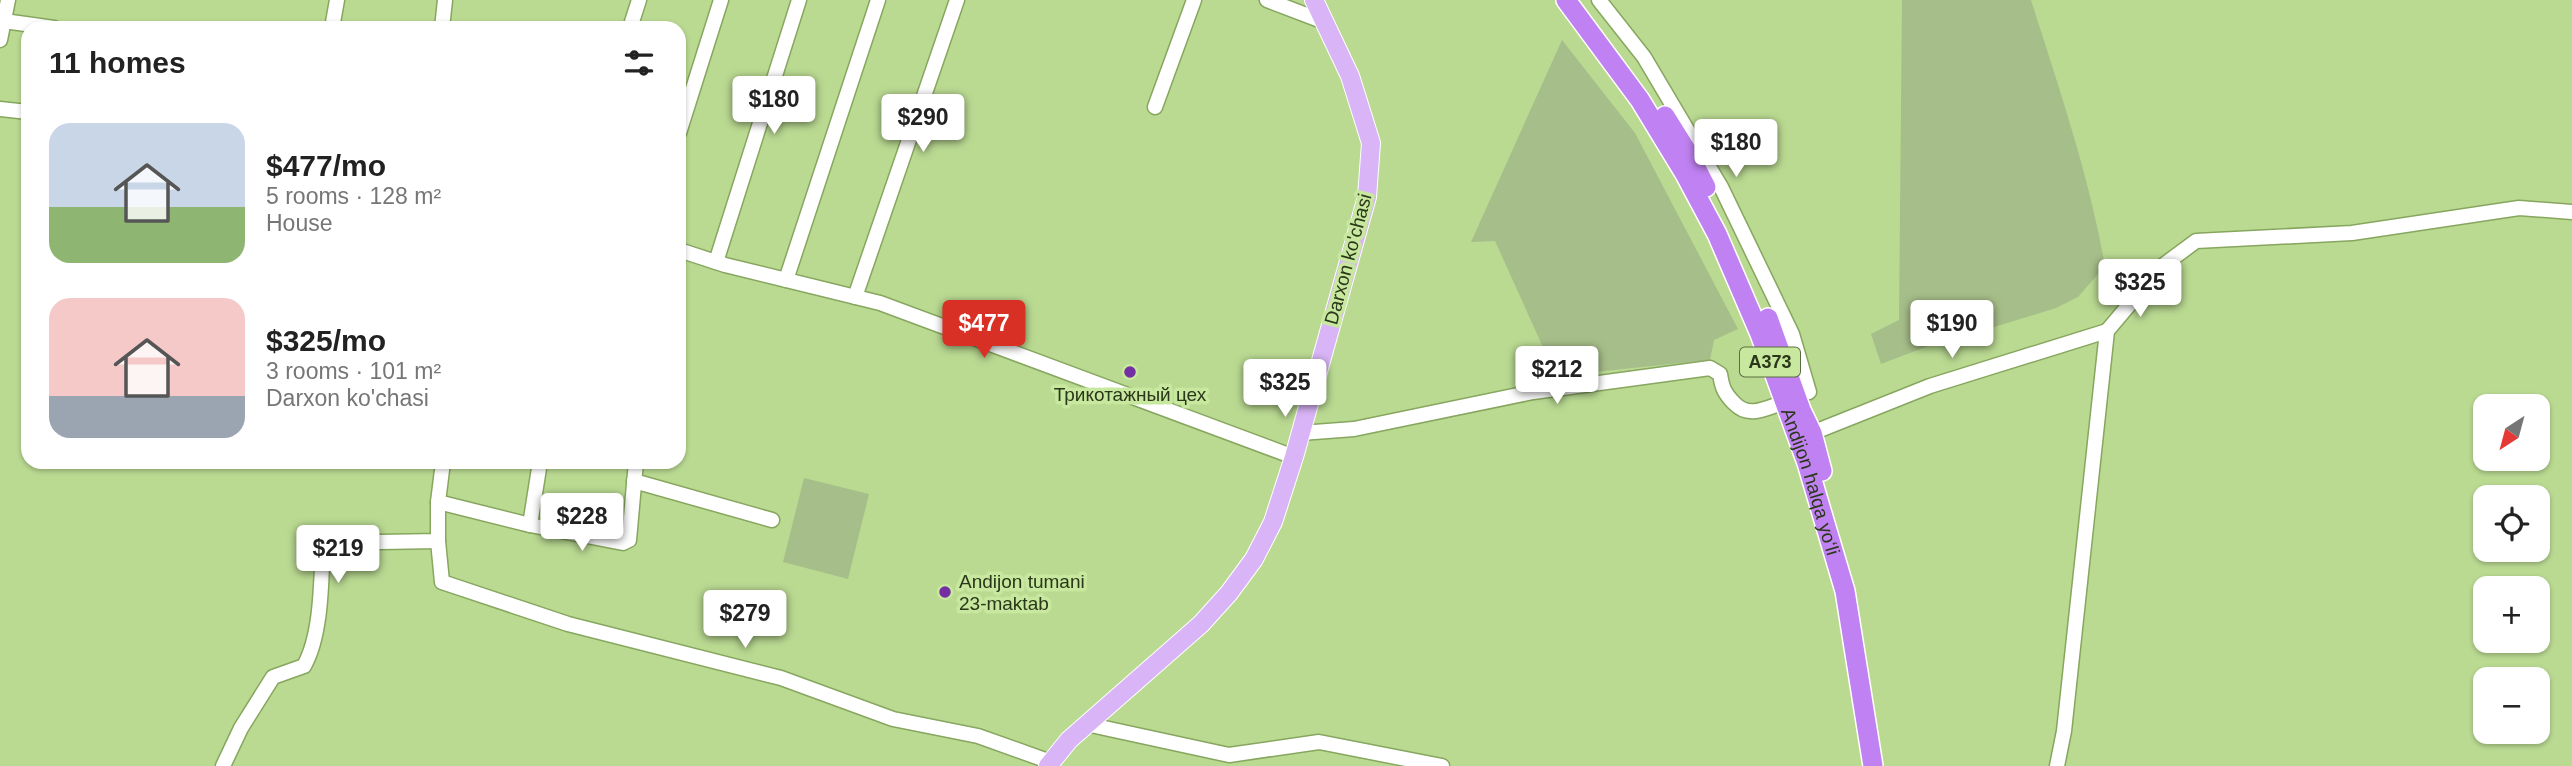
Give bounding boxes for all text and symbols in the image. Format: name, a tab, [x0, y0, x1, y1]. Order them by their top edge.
icon: filters	[620, 44, 658, 82]
text: 11 homes	[49, 46, 186, 79]
pin: $180	[733, 76, 815, 136]
text: $180	[748, 86, 800, 112]
pin: $290	[882, 94, 964, 154]
text: $290	[897, 104, 949, 130]
pin: $180	[1695, 120, 1777, 179]
text: $180	[1710, 129, 1762, 155]
text: $477/mo	[266, 149, 386, 182]
icon: home	[105, 151, 189, 235]
text: 5 rooms · 128 m²	[266, 183, 441, 209]
street label: Darxon ko'chasi	[1320, 191, 1376, 327]
text: House	[266, 210, 332, 236]
pin: $325	[2099, 260, 2181, 319]
text: $325	[2114, 269, 2166, 295]
pin: $477	[943, 300, 1025, 360]
pin: $190	[1911, 300, 1993, 360]
text: $477	[958, 310, 1010, 336]
text: $190	[1926, 310, 1978, 336]
text: $325/mo	[266, 324, 386, 357]
icon: home	[105, 326, 189, 410]
pin: $212	[1516, 346, 1598, 406]
road number: A373	[1740, 348, 1800, 376]
text: $212	[1531, 356, 1583, 382]
text: 3 rooms · 101 m²	[266, 358, 441, 384]
pin: $325	[1244, 360, 1326, 419]
marker: Трикотажный цех	[1122, 364, 1138, 380]
text: $325	[1259, 369, 1311, 395]
place label: Трикотажный цех	[1054, 384, 1207, 405]
text: Darxon ko'chasi	[266, 385, 429, 411]
north arrow	[2473, 394, 2550, 471]
map controls	[2473, 394, 2550, 744]
street label: Andijon halqa yo‘li	[1777, 405, 1844, 558]
button: locate	[2473, 485, 2550, 562]
pin: $228	[541, 494, 623, 553]
text: $228	[556, 503, 608, 529]
pin: $219	[297, 526, 379, 585]
text: $219	[312, 535, 364, 561]
place label: Andijon tumani 23-maktab	[959, 571, 1085, 614]
button: +	[2473, 576, 2550, 653]
marker: Andijon tumani 23-maktab	[937, 584, 953, 600]
pin: $279	[704, 590, 786, 650]
text: $279	[719, 600, 771, 626]
button: −	[2473, 667, 2550, 744]

